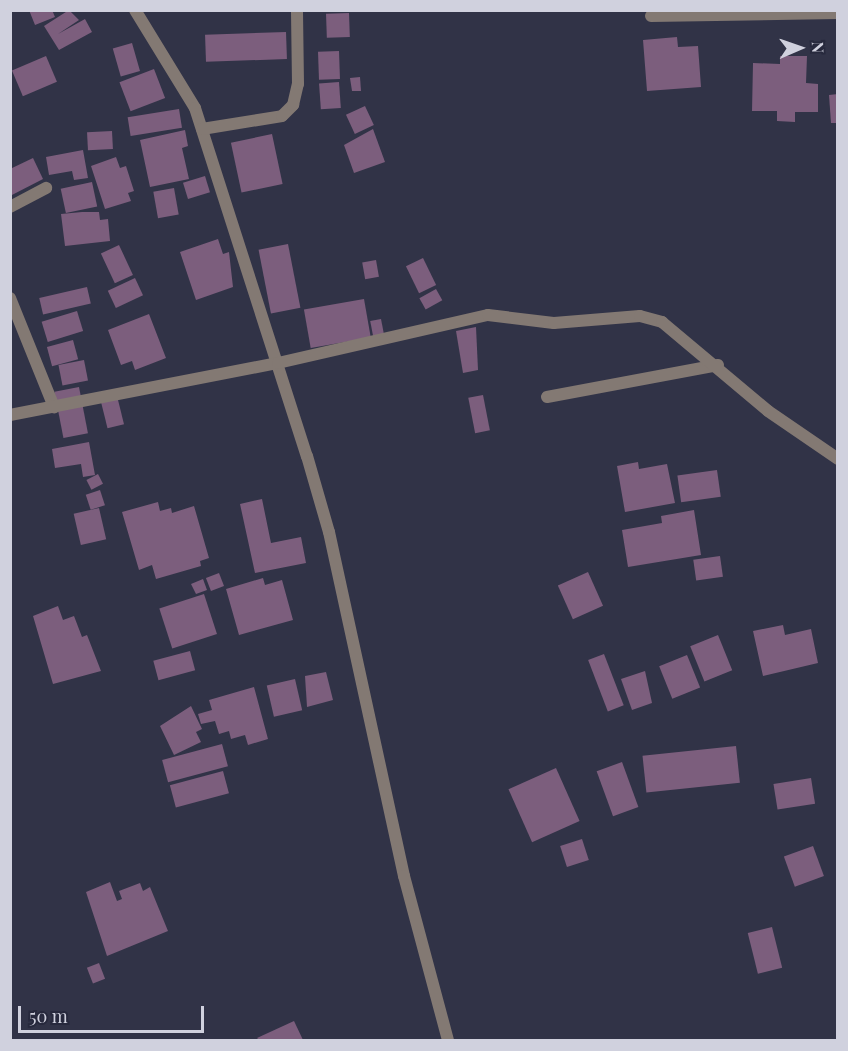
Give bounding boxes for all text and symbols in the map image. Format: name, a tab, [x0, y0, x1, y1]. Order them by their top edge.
north arrow	[770, 18, 830, 78]
text: N	[808, 41, 829, 53]
scale bar	[21, 994, 207, 1032]
text: 50 m	[29, 1004, 68, 1028]

